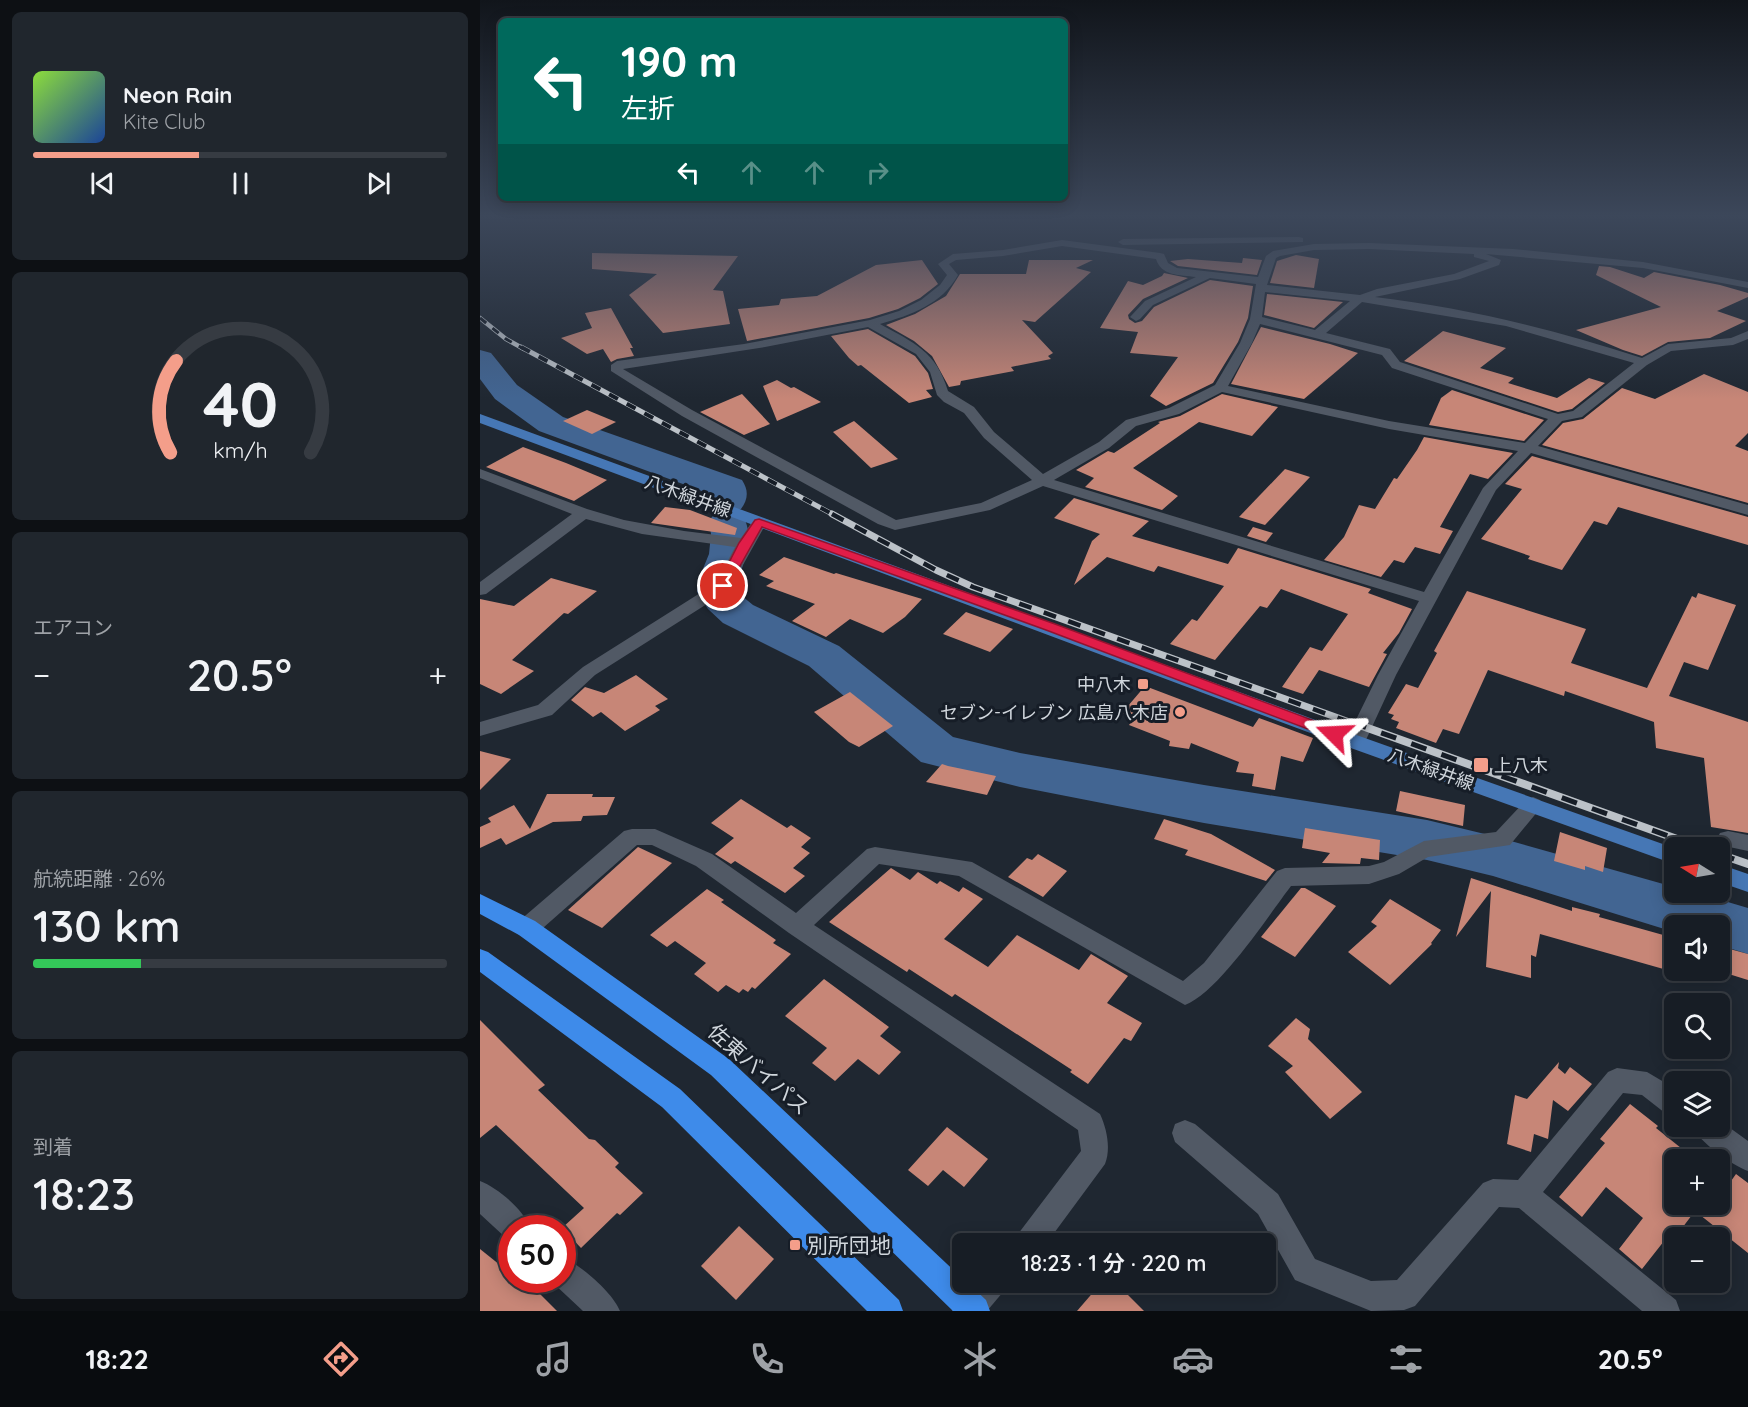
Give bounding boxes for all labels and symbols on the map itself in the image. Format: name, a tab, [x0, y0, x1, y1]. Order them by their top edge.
street label: 八木緑井線	[642, 470, 734, 522]
pin	[697, 560, 748, 611]
place label: 中八木	[1077, 673, 1131, 696]
marker: 中八木	[1136, 677, 1150, 691]
place label: セブン-イレブン 広島八木店	[940, 701, 1168, 724]
position arrow	[1302, 702, 1366, 766]
marker: セブン-イレブン 広島八木店	[1173, 705, 1187, 719]
street label: 八木緑井線	[1385, 743, 1477, 795]
place label: 上八木	[1494, 754, 1548, 777]
marker: 上八木	[1472, 756, 1490, 774]
north arrow	[1664, 837, 1730, 903]
street label: 佐東バイパス	[703, 1018, 815, 1120]
speed limit sign: 50	[498, 1215, 576, 1293]
place label: 別所団地	[807, 1232, 891, 1258]
marker: 別所団地	[788, 1238, 802, 1252]

